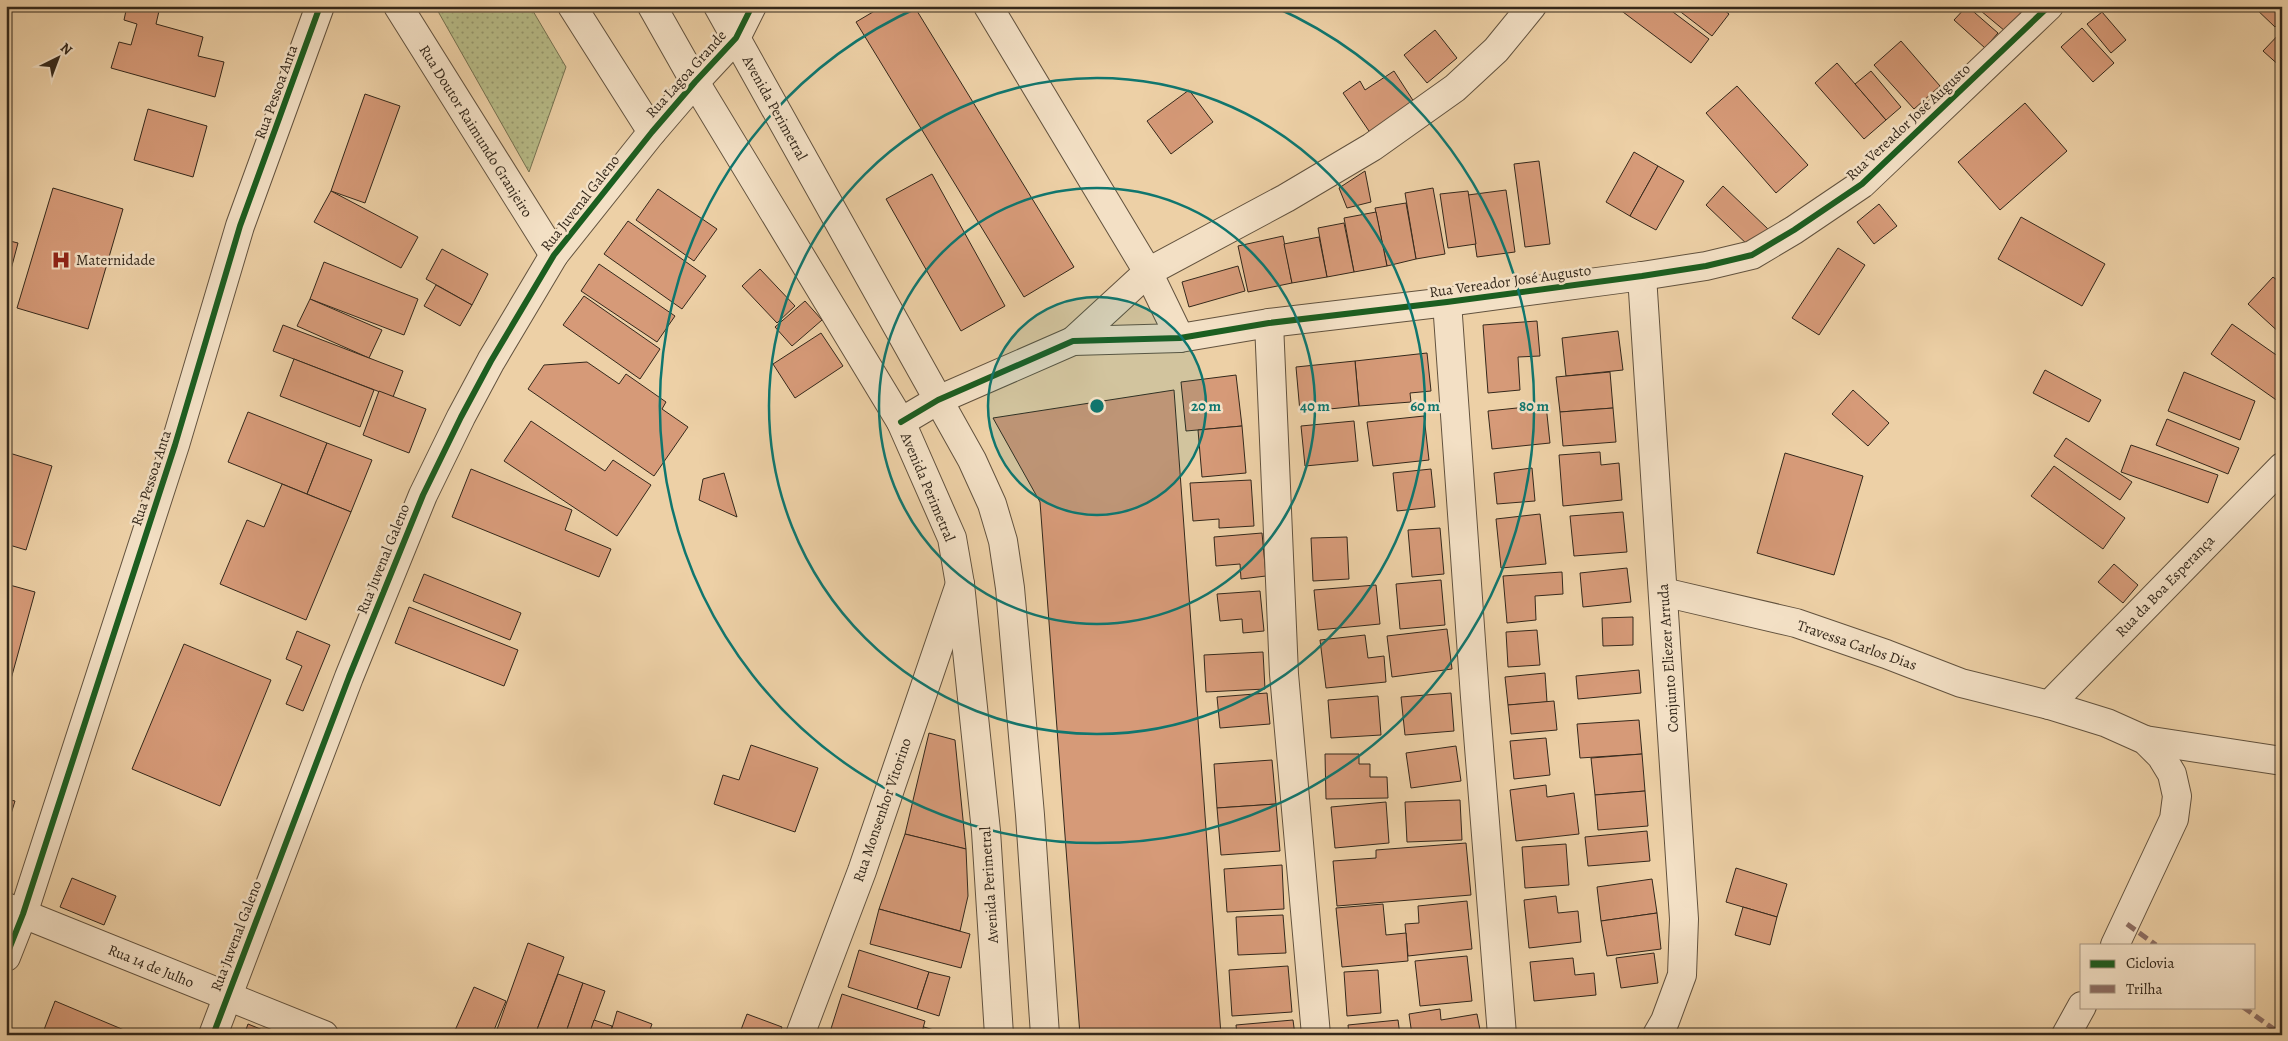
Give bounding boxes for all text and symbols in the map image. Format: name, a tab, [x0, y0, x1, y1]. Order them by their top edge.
street label: Rua Lagoa Grande	[641, 26, 731, 122]
north arrow	[32, 32, 82, 82]
text: N	[56, 38, 77, 59]
street label: Rua Doutor Raimundo Granjeiro	[415, 41, 537, 221]
street label: Rua Pessoa Anta	[250, 42, 302, 142]
street label: Avenida Perimetral	[737, 51, 812, 164]
street label: Rua Vereador José Augusto	[1841, 59, 1975, 185]
street label: Rua Juvenal Galeno	[536, 151, 624, 255]
hospital icon: Maternidade	[50, 249, 72, 271]
place label: Maternidade	[76, 250, 156, 270]
street label: Rua Vereador José Augusto	[1428, 260, 1592, 302]
text: 20 m	[1191, 396, 1221, 416]
text: 40 m	[1300, 396, 1330, 416]
text: 60 m	[1410, 396, 1440, 416]
text: 80 m	[1519, 396, 1549, 416]
centre of rings	[1088, 397, 1106, 415]
street label: Rua Pessoa Anta	[126, 428, 176, 528]
street label: Avenida Perimetral	[896, 428, 960, 545]
street label: Rua Juvenal Galeno	[352, 501, 414, 617]
street label: Rua da Boa Esperança	[2111, 531, 2219, 641]
street label: Conjunto Eliezer Arruda	[1653, 583, 1683, 733]
street label: Travessa Carlos Dias	[1795, 615, 1919, 675]
street label: Rua Monsenhor Vitorino	[848, 735, 916, 885]
street label: Avenida Perimetral	[975, 826, 1003, 945]
street label: Rua Juvenal Galeno	[206, 878, 266, 994]
street label: Rua 14 de Julho	[105, 940, 197, 992]
legend	[2080, 944, 2256, 1008]
text: Ciclovia	[2126, 953, 2174, 973]
text: Trilha	[2126, 979, 2162, 999]

